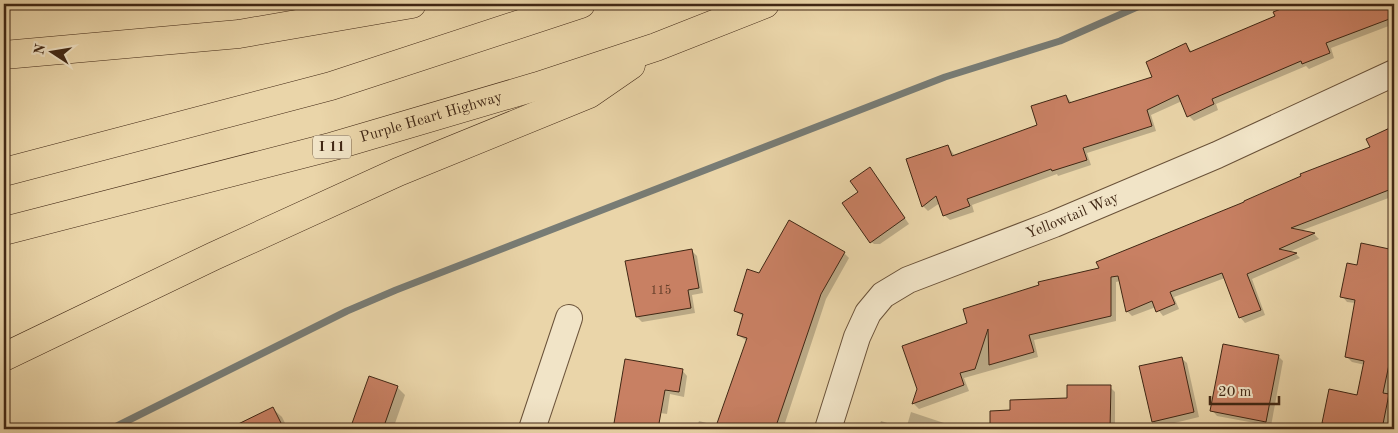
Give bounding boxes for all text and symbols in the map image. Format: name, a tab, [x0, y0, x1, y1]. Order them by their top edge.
north arrow	[28, 28, 78, 78]
text: N	[32, 43, 48, 56]
street label: Purple Heart Highway	[358, 89, 504, 145]
road number: I 11	[313, 136, 351, 158]
street label: Yellowtail Way	[1024, 190, 1121, 241]
house number: 115	[651, 284, 671, 297]
scale bar	[1210, 373, 1279, 405]
text: 20 m	[1218, 385, 1252, 400]

